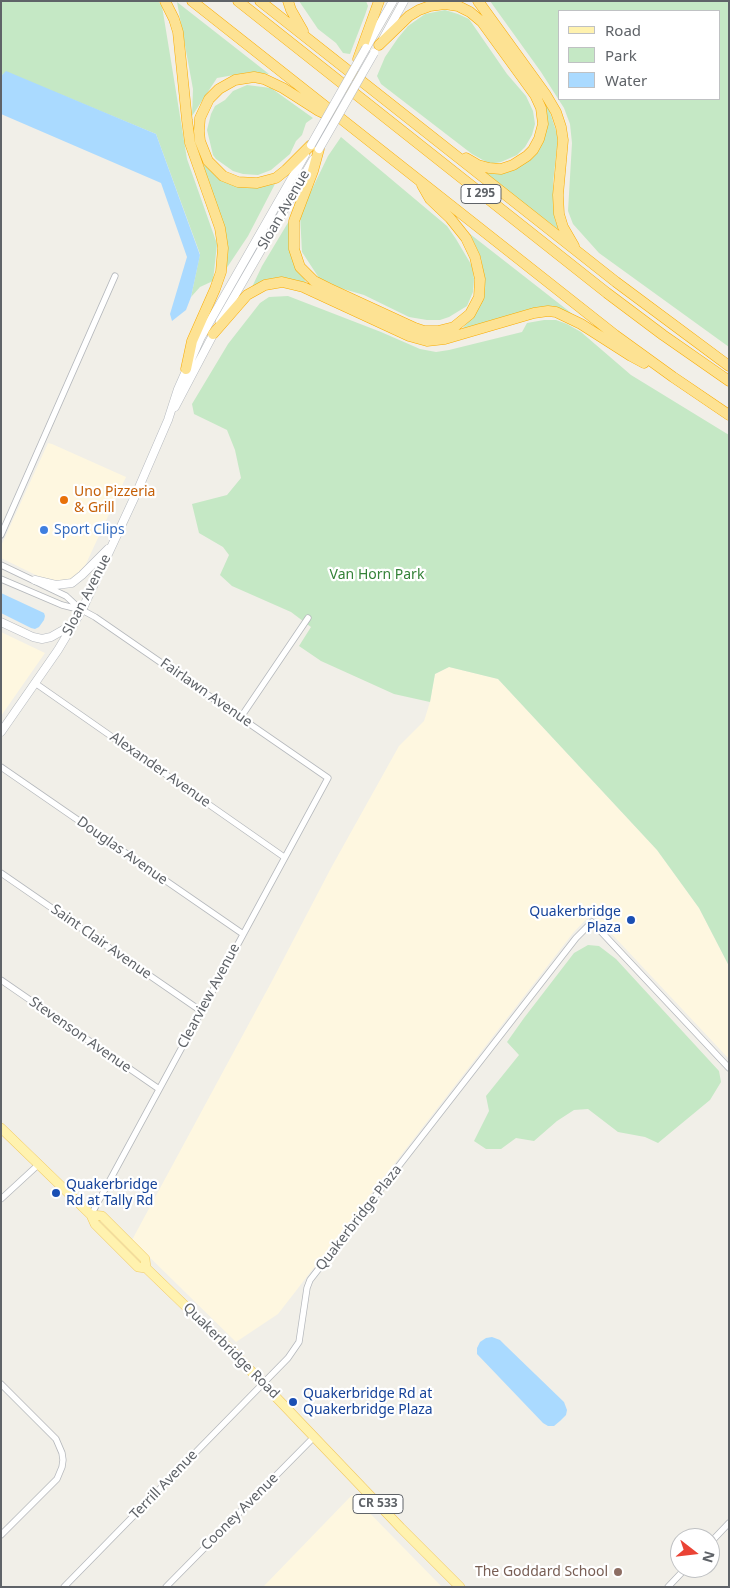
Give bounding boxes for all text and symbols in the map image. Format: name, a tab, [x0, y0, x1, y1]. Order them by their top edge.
legend	[558, 10, 720, 100]
text: Road	[605, 20, 641, 40]
text: Park	[605, 45, 637, 65]
text: Water	[605, 70, 647, 90]
street label: Sloan Avenue	[254, 167, 314, 253]
road number: I 295	[461, 184, 501, 203]
place label: Uno Pizzeria & Grill	[74, 484, 155, 516]
marker: Uno Pizzeria & Grill	[58, 494, 70, 506]
place label: Sport Clips	[54, 522, 125, 538]
marker: Sport Clips	[38, 524, 50, 536]
street label: Sloan Avenue	[59, 552, 115, 638]
park label: Van Horn Park	[330, 567, 424, 583]
street label: Fairlawn Avenue	[157, 655, 255, 731]
street label: Alexander Avenue	[106, 729, 214, 811]
street label: Douglas Avenue	[73, 813, 171, 889]
street label: Saint Clair Avenue	[47, 901, 155, 983]
place label: Quakerbridge Plaza	[529, 904, 621, 936]
marker: Quakerbridge Plaza	[625, 914, 637, 926]
street label: Clearview Avenue	[174, 941, 244, 1051]
street label: Stevenson Avenue	[26, 994, 134, 1076]
street label: Quakerbridge Plaza	[312, 1162, 406, 1274]
place label: Quakerbridge Rd at Tally Rd	[66, 1177, 158, 1210]
marker: Quakerbridge Rd at Tally Rd	[50, 1187, 62, 1199]
street label: Quakerbridge Road	[179, 1299, 283, 1403]
place label: Quakerbridge Rd at Quakerbridge Plaza	[303, 1386, 433, 1418]
marker: Quakerbridge Rd at Quakerbridge Plaza	[287, 1396, 299, 1408]
street label: Terrill Avenue	[127, 1447, 201, 1523]
street label: Cooney Avenue	[198, 1470, 282, 1554]
road number: CR 533	[353, 1495, 403, 1514]
north arrow	[670, 1528, 720, 1578]
text: N	[698, 1549, 720, 1565]
place label: The Goddard School	[475, 1564, 608, 1580]
marker: The Goddard School	[612, 1566, 624, 1578]

